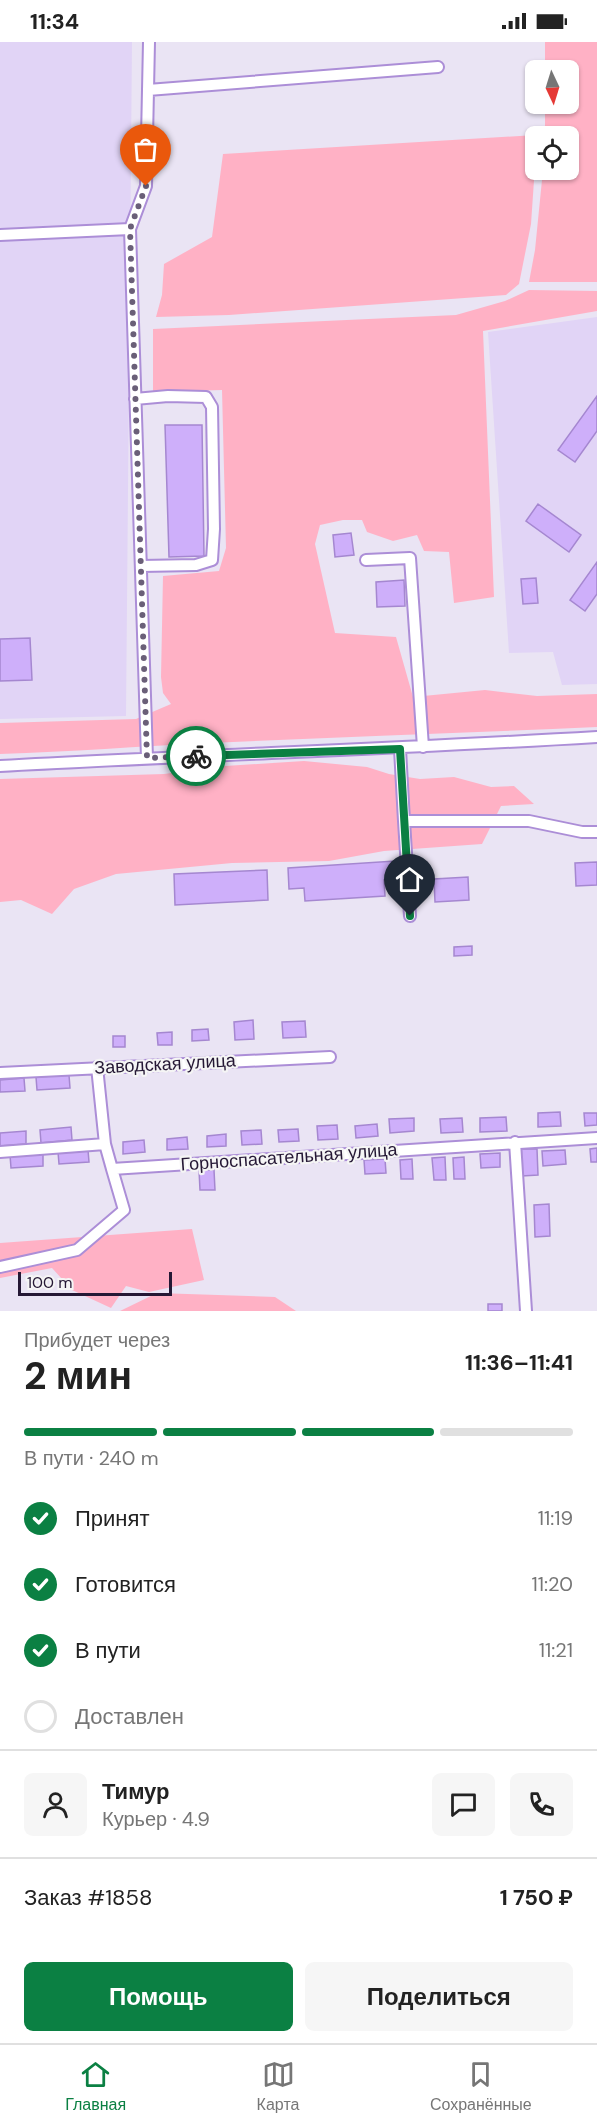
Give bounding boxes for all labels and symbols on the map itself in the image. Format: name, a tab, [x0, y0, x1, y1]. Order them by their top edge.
north arrow	[525, 60, 579, 114]
pin	[120, 124, 171, 186]
courier	[166, 726, 226, 786]
pin	[384, 854, 435, 916]
street label: Заводская улица	[94, 1048, 237, 1080]
street label: Горноспасательная улица	[180, 1137, 399, 1177]
scale bar	[18, 1269, 172, 1296]

